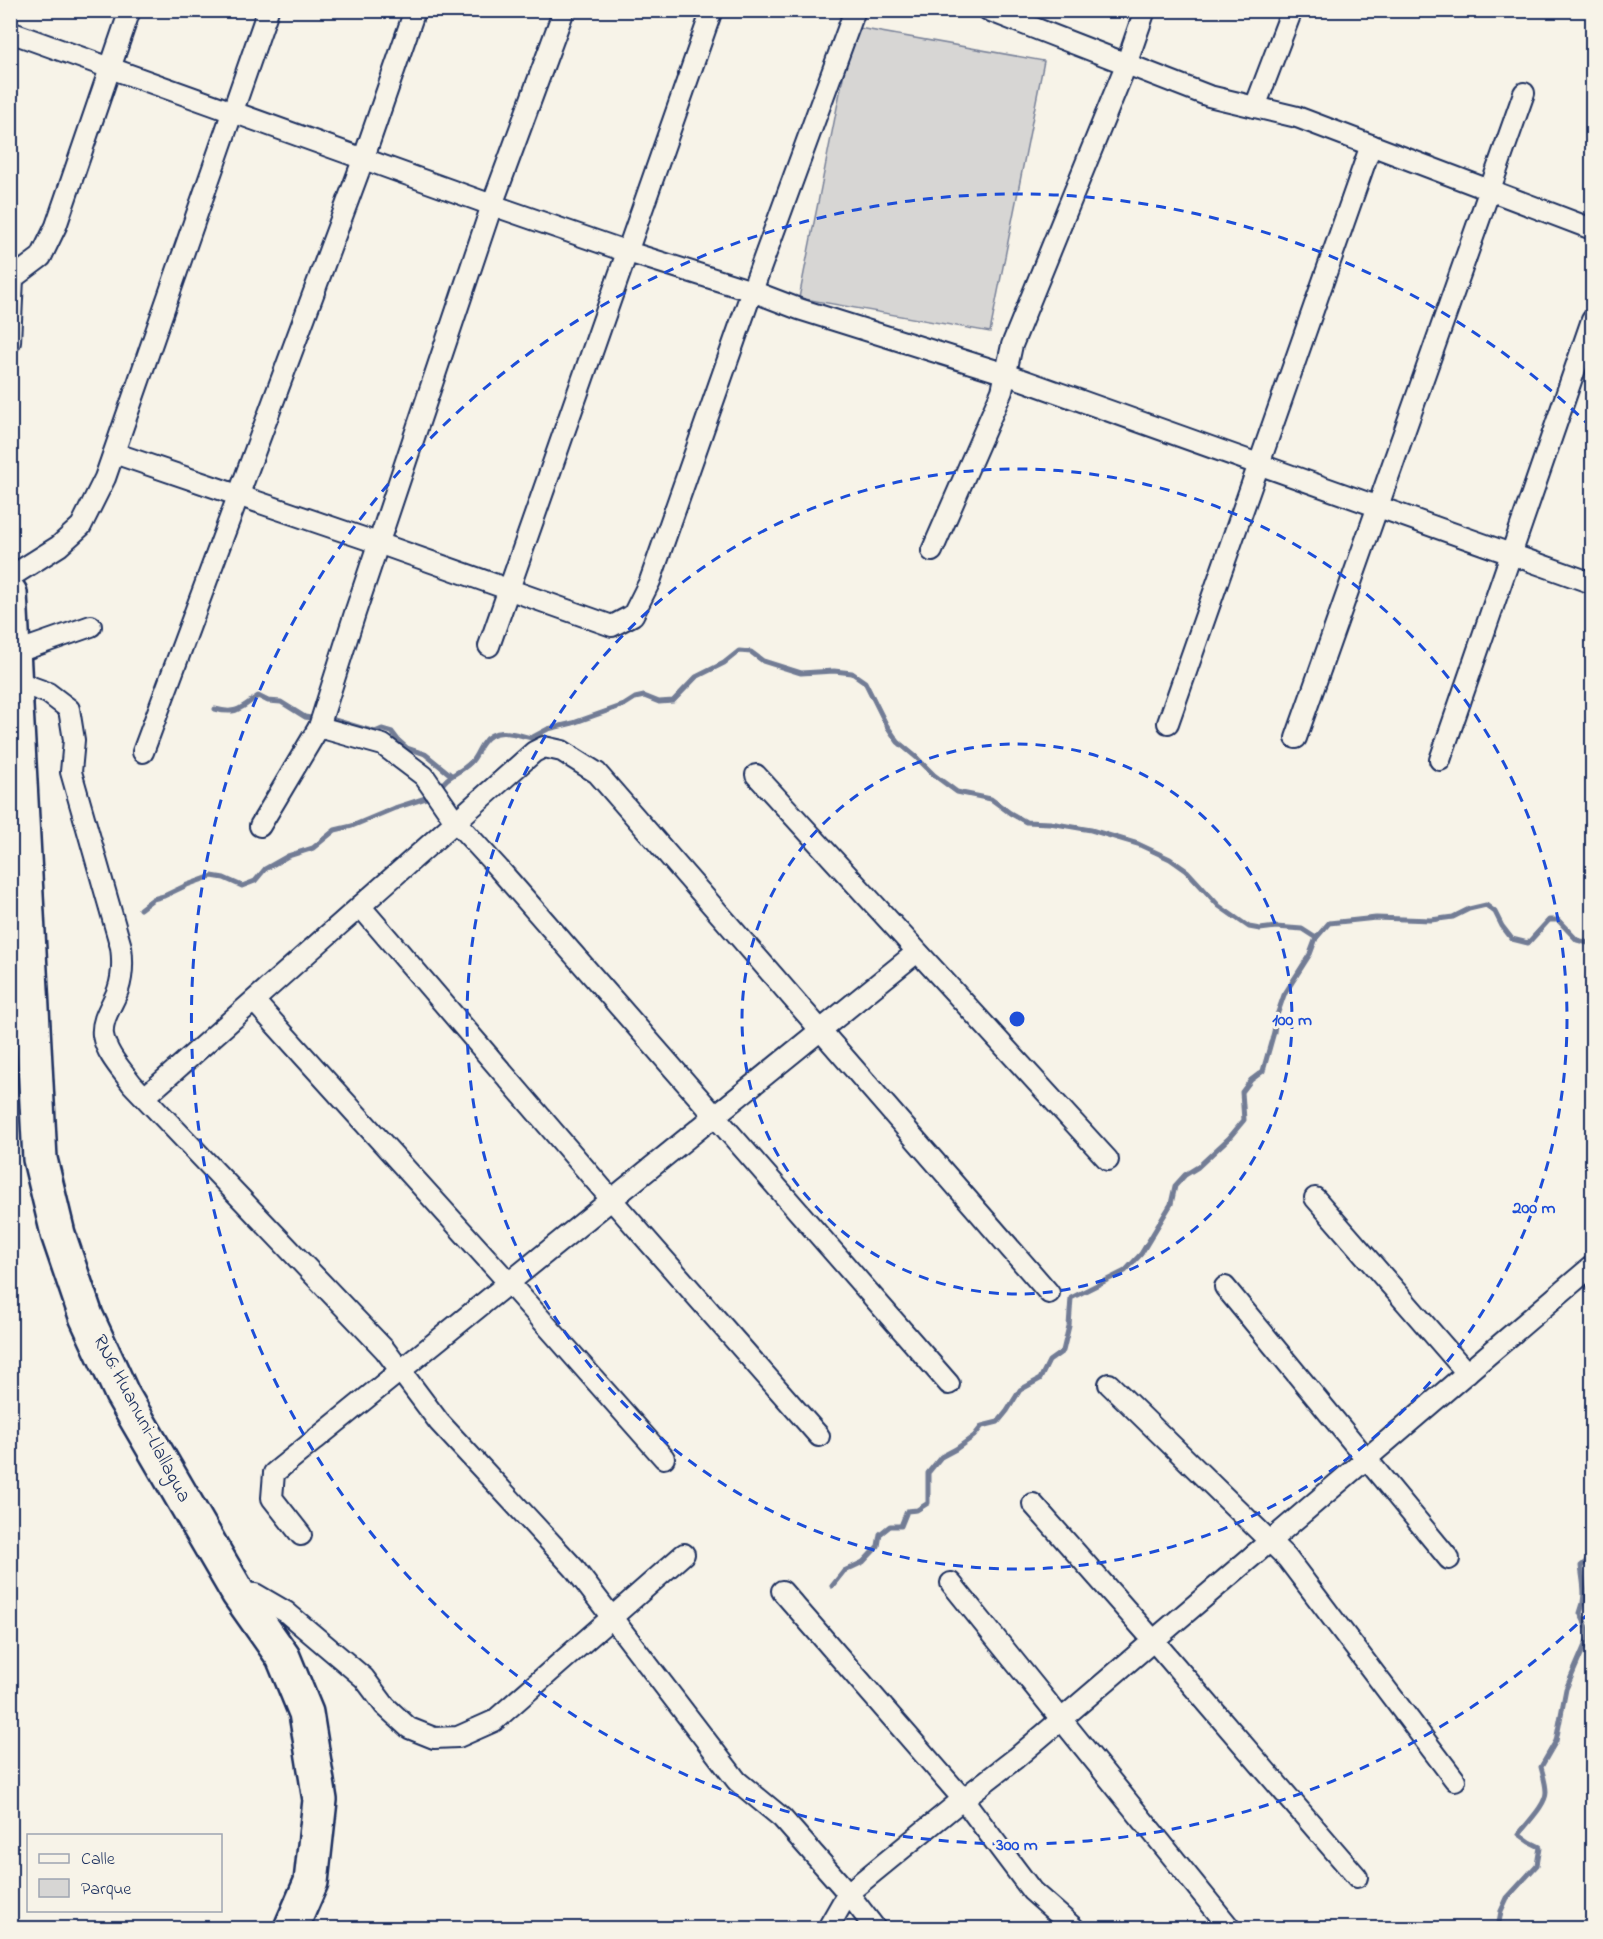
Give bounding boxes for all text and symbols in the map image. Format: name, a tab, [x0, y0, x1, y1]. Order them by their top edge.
text: 100 m	[1272, 1008, 1312, 1034]
centre of rings	[1007, 1009, 1027, 1029]
text: 200 m	[1512, 1196, 1556, 1222]
street label: RN6: Huanuni-Llallagua	[84, 1330, 198, 1509]
text: 300 m	[995, 1833, 1038, 1859]
legend	[27, 1834, 222, 1912]
text: Calle	[81, 1847, 116, 1873]
text: Parque	[81, 1877, 132, 1903]

